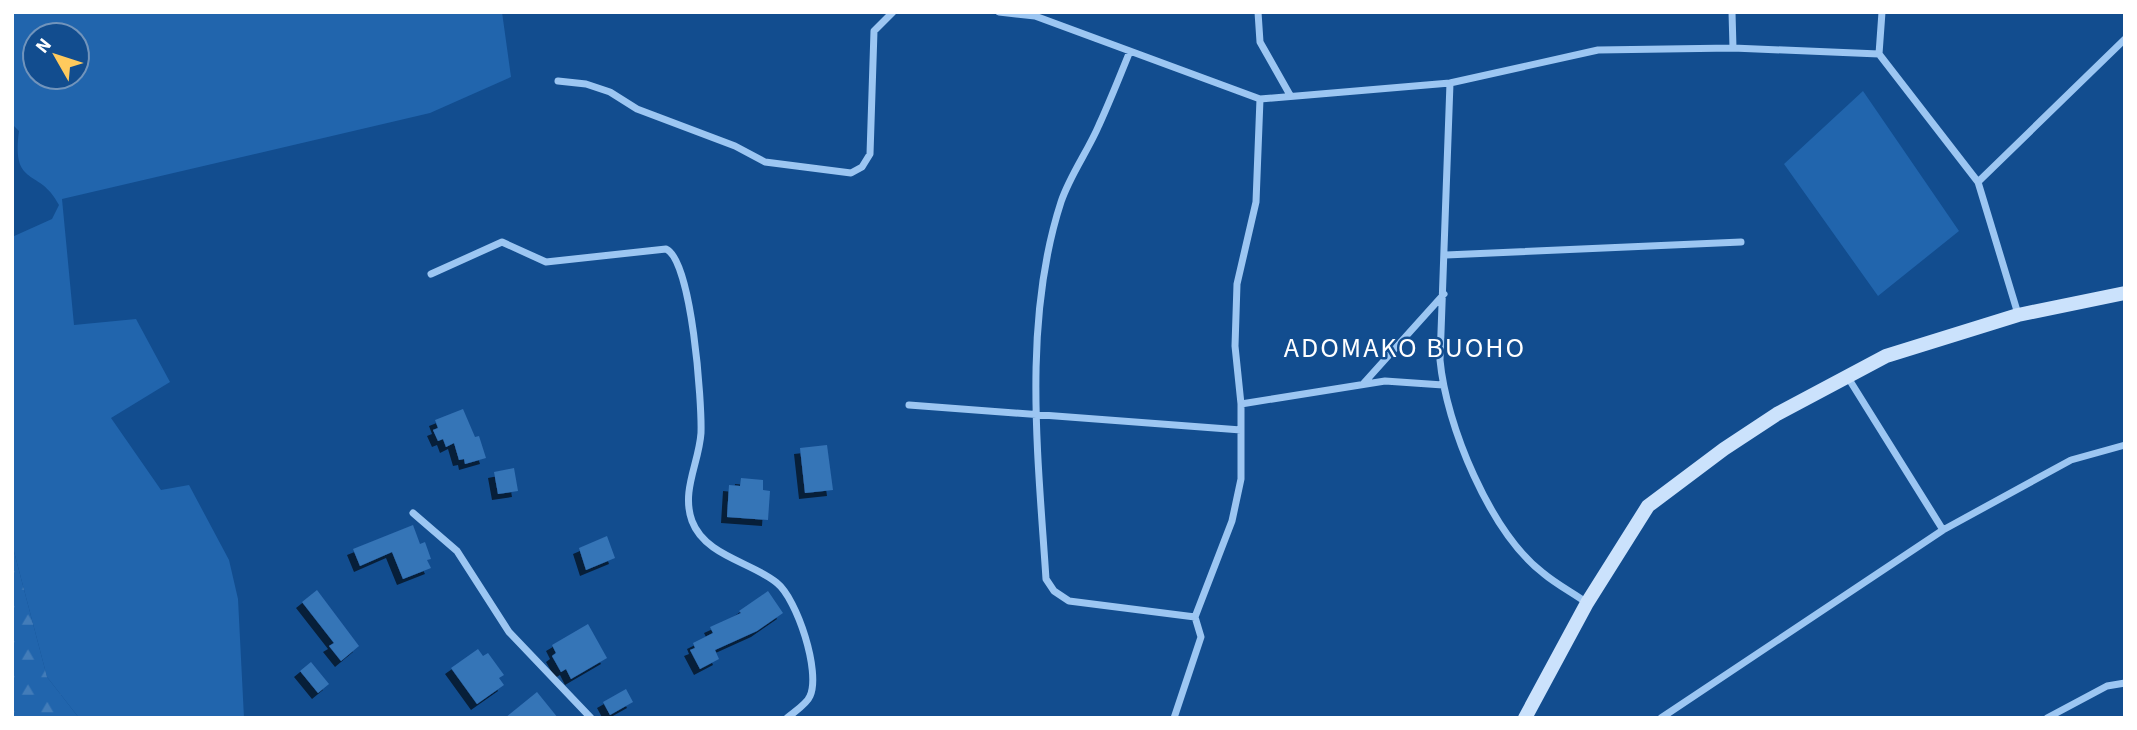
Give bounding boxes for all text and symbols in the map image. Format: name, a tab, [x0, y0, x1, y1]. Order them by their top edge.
north arrow	[21, 21, 91, 91]
text: N	[29, 33, 58, 60]
district label: ADOMAKO BUOHO	[1284, 328, 1526, 368]

